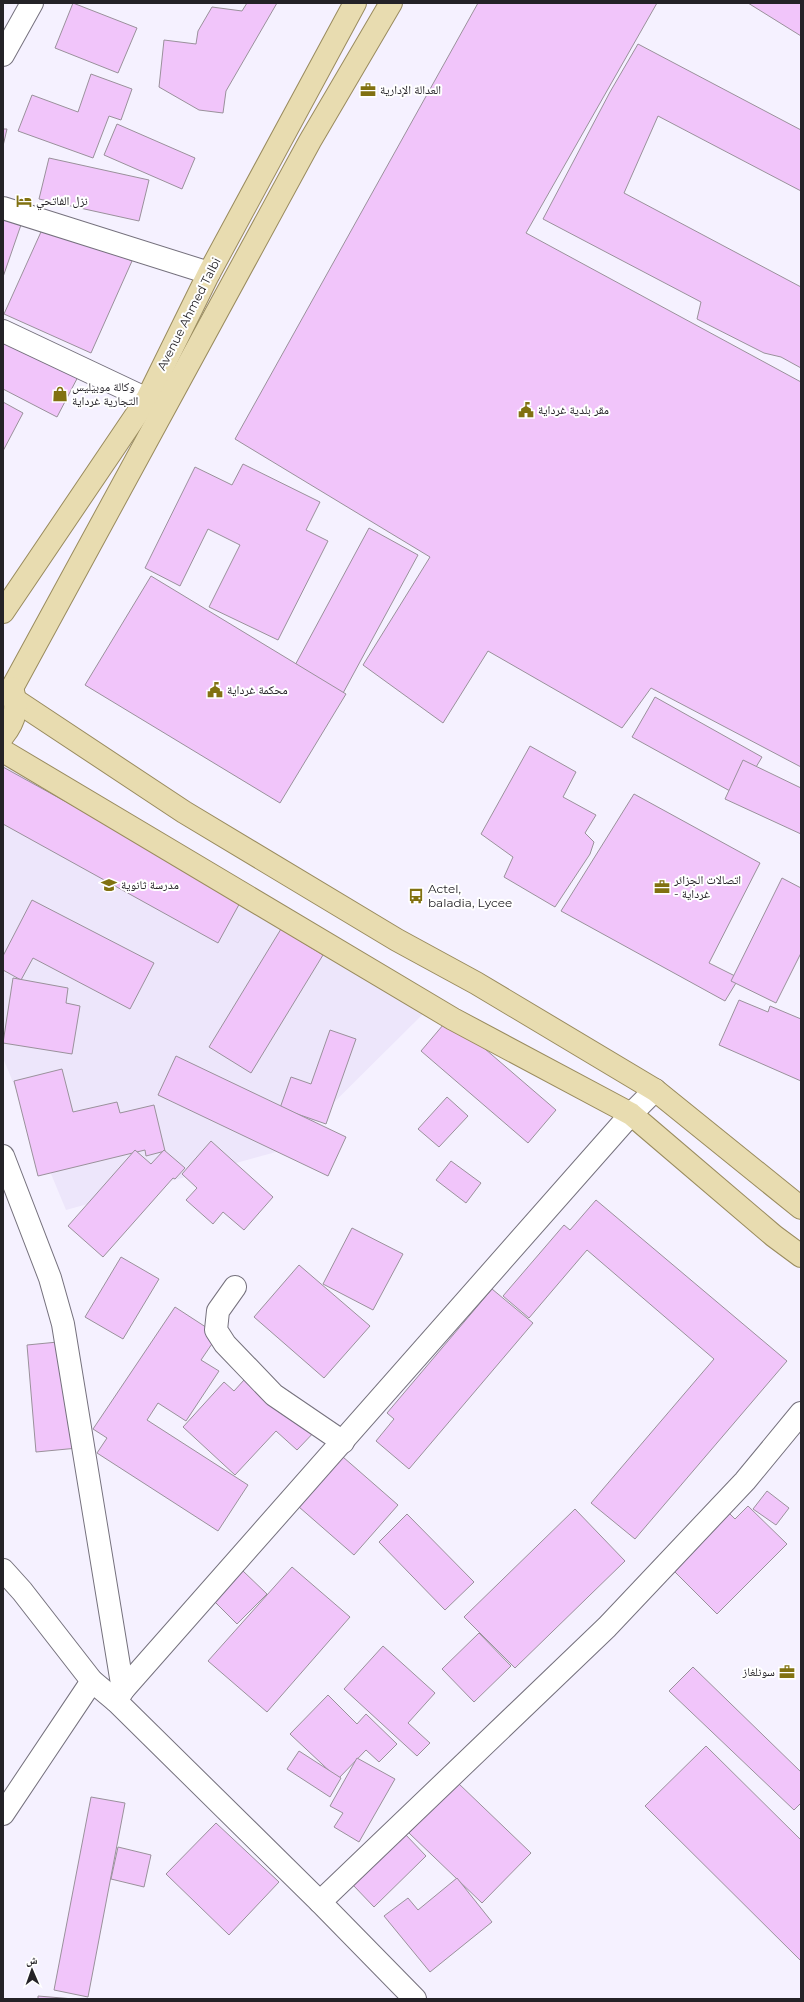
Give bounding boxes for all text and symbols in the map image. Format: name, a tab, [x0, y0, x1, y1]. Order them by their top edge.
office icon: العدالة الإدارية	[359, 81, 377, 99]
place label: العدالة الإدارية	[380, 82, 441, 97]
hotel icon: نزل الفاتحي	[15, 192, 33, 210]
place label: نزل الفاتحي	[36, 193, 88, 211]
street label: Avenue Ahmed Talbi	[154, 255, 224, 373]
place label: وكالة موبيليس التجارية غرداية	[72, 379, 138, 408]
shop icon: وكالة موبيليس التجارية غرداية	[51, 385, 69, 403]
public building icon: مقر بلدية غرداية	[517, 401, 535, 419]
place label: مقر بلدية غرداية	[538, 402, 609, 417]
public building icon: محكمة غرداية	[206, 681, 224, 699]
place label: محكمة غرداية	[227, 682, 288, 697]
place label: اتصالات الجزائر - غرداية	[673, 872, 741, 901]
school or university icon: مدرسة ثانوية	[100, 876, 118, 894]
place label: مدرسة ثانوية	[121, 877, 179, 892]
office icon: اتصالات الجزائر - غرداية	[653, 878, 671, 896]
place label: Actel, baladia, Lycee	[428, 881, 512, 910]
bus stop icon: Actel, baladia, Lycee	[407, 887, 425, 905]
office icon: سونلغاز	[778, 1663, 796, 1681]
place label: سونلغاز	[742, 1664, 775, 1679]
north arrow	[12, 1950, 52, 1990]
text: ش	[26, 1953, 38, 1968]

